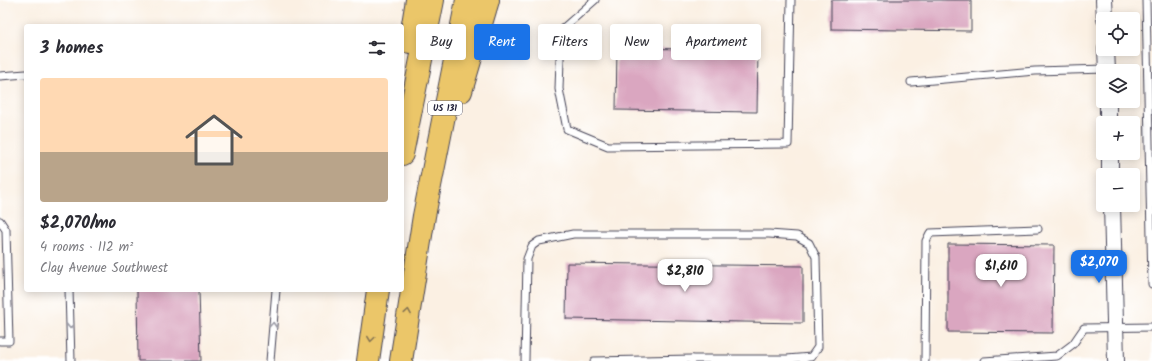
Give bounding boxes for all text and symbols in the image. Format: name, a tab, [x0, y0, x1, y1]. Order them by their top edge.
map controls	[1096, 12, 1140, 212]
button: locate	[1096, 12, 1140, 56]
chip: Buy	[416, 24, 466, 60]
chip: Rent	[474, 24, 530, 60]
chip: Filters	[538, 24, 602, 60]
chip: New	[610, 24, 663, 60]
chip: Apartment	[671, 24, 761, 60]
text: 3 homes	[40, 35, 103, 62]
icon: filters	[366, 37, 388, 59]
button: layers	[1096, 64, 1140, 108]
road number: US 131	[428, 101, 462, 115]
icon: home	[178, 104, 250, 176]
button: +	[1096, 116, 1140, 160]
button: −	[1096, 168, 1140, 212]
text: $2,070/mo	[40, 210, 116, 237]
text: 4 rooms · 112 m²	[40, 237, 133, 258]
pin: $2,070	[1066, 250, 1132, 284]
text: $2,070	[1080, 252, 1118, 273]
pin: $1,610	[968, 254, 1034, 288]
text: $1,610	[985, 256, 1017, 277]
text: Clay Avenue Southwest	[40, 258, 168, 279]
pin: $2,810	[652, 259, 718, 293]
text: $2,810	[667, 261, 703, 282]
one-way arrow	[403, 309, 412, 315]
one-way arrow	[268, 322, 277, 329]
one-way arrow	[66, 323, 74, 329]
one-way arrow	[366, 336, 375, 342]

